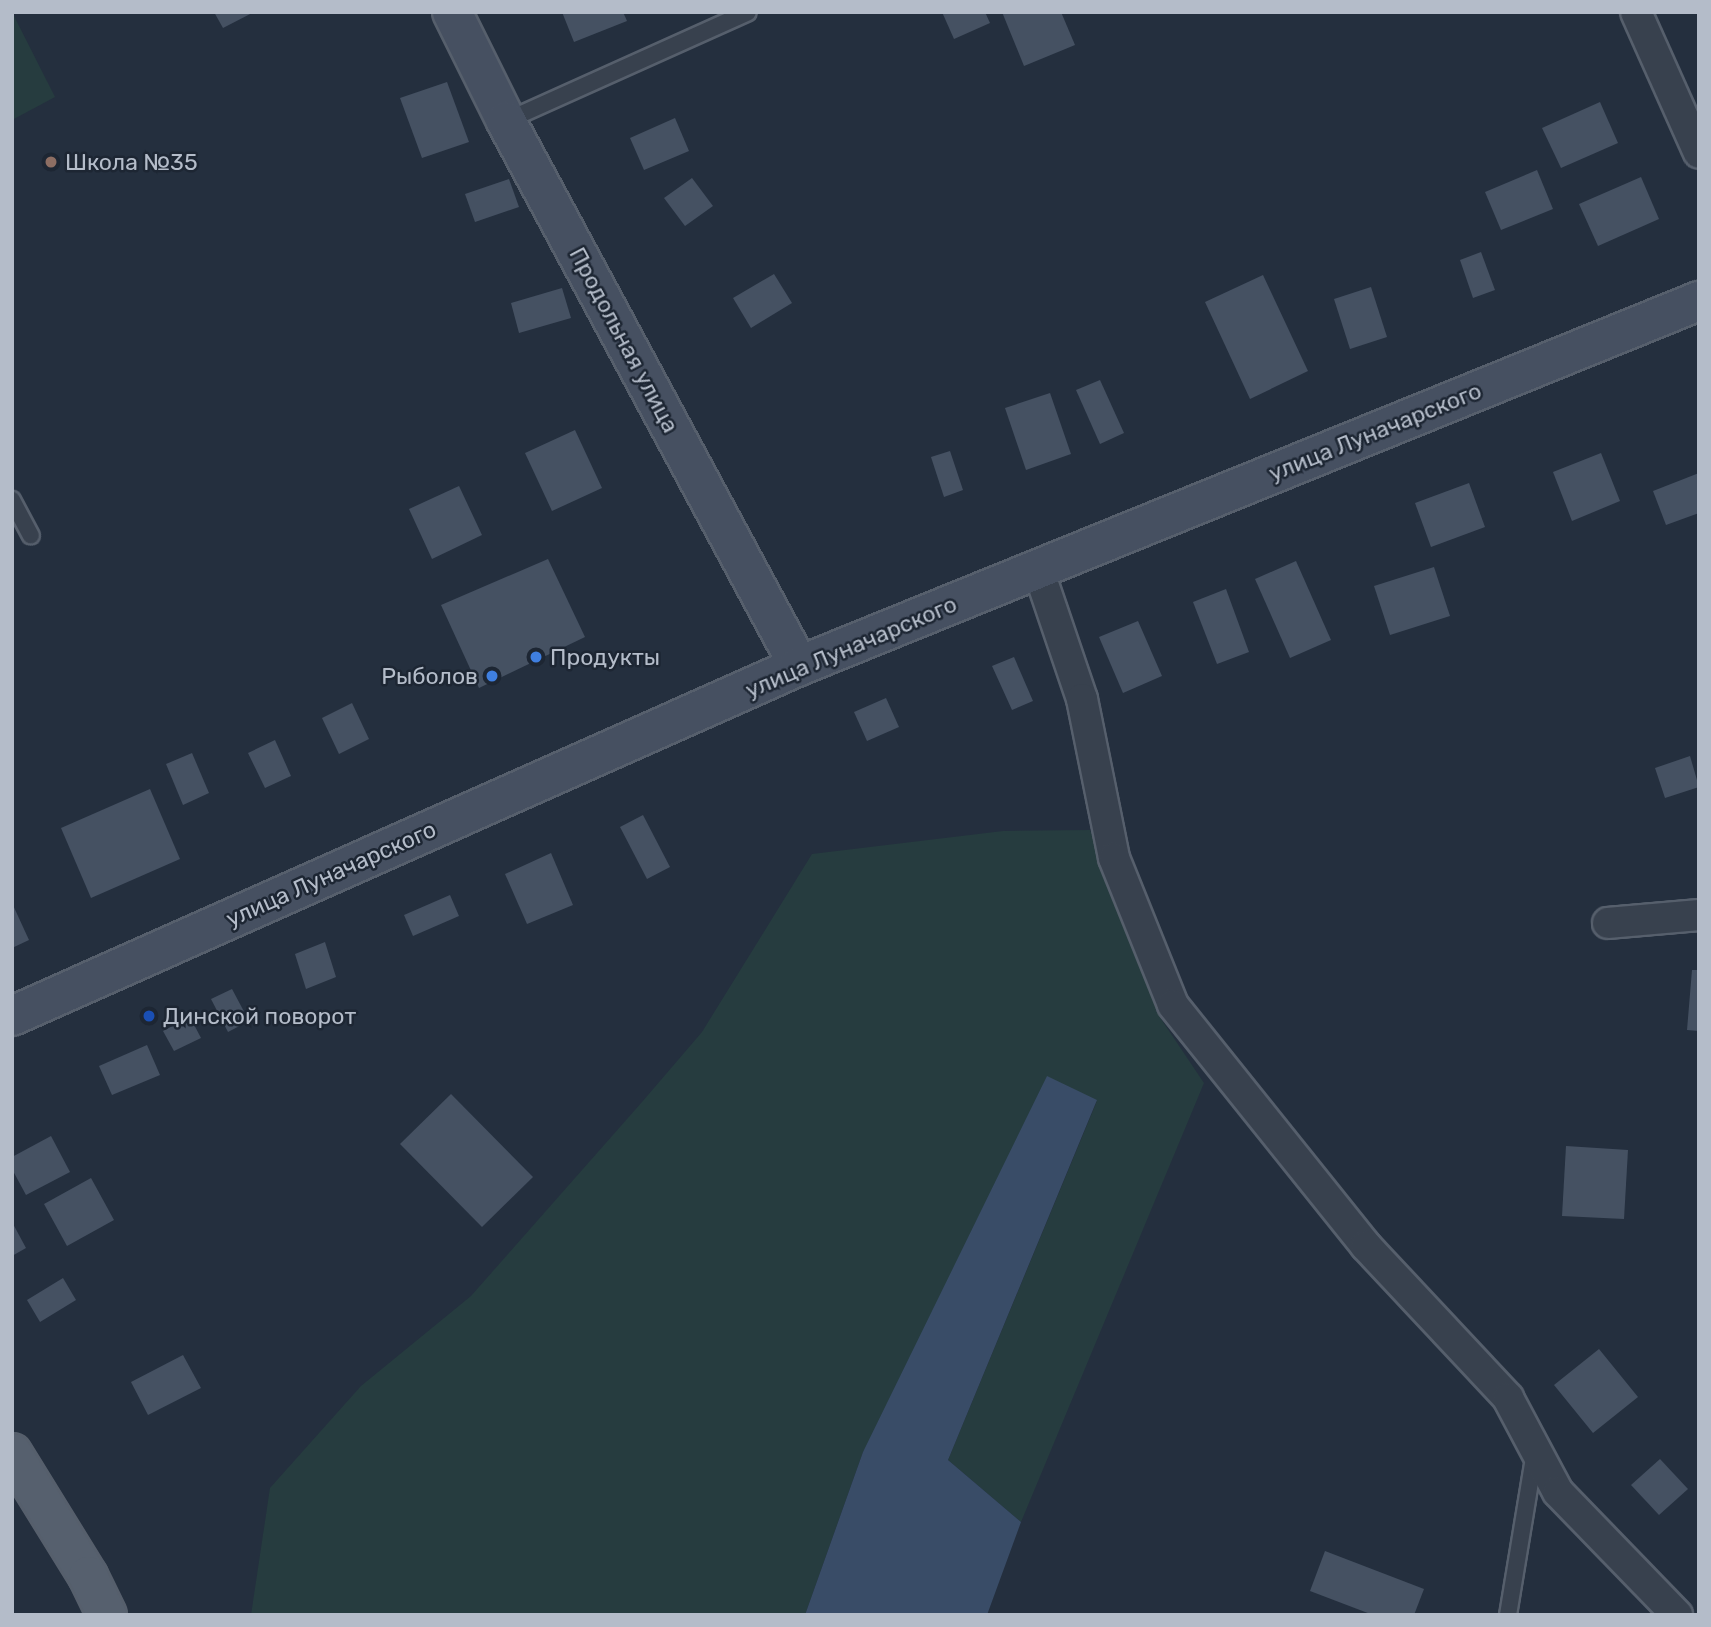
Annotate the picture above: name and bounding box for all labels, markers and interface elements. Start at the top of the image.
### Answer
place label: Школа №35 [65,148,198,176]
marker: Школа №35 [43,154,59,170]
street label: Продольная улица [563,243,685,437]
street label: улица Луначарского [1265,377,1485,487]
street label: улица Луначарского [741,590,961,704]
place label: Продукты [550,643,660,671]
marker: Продукты [528,649,544,665]
place label: Рыболов [381,662,478,690]
marker: Рыболов [484,668,500,684]
street label: улица Луначарского [222,815,440,933]
place label: Динской поворот [163,1002,356,1030]
marker: Динской поворот [141,1008,157,1024]

